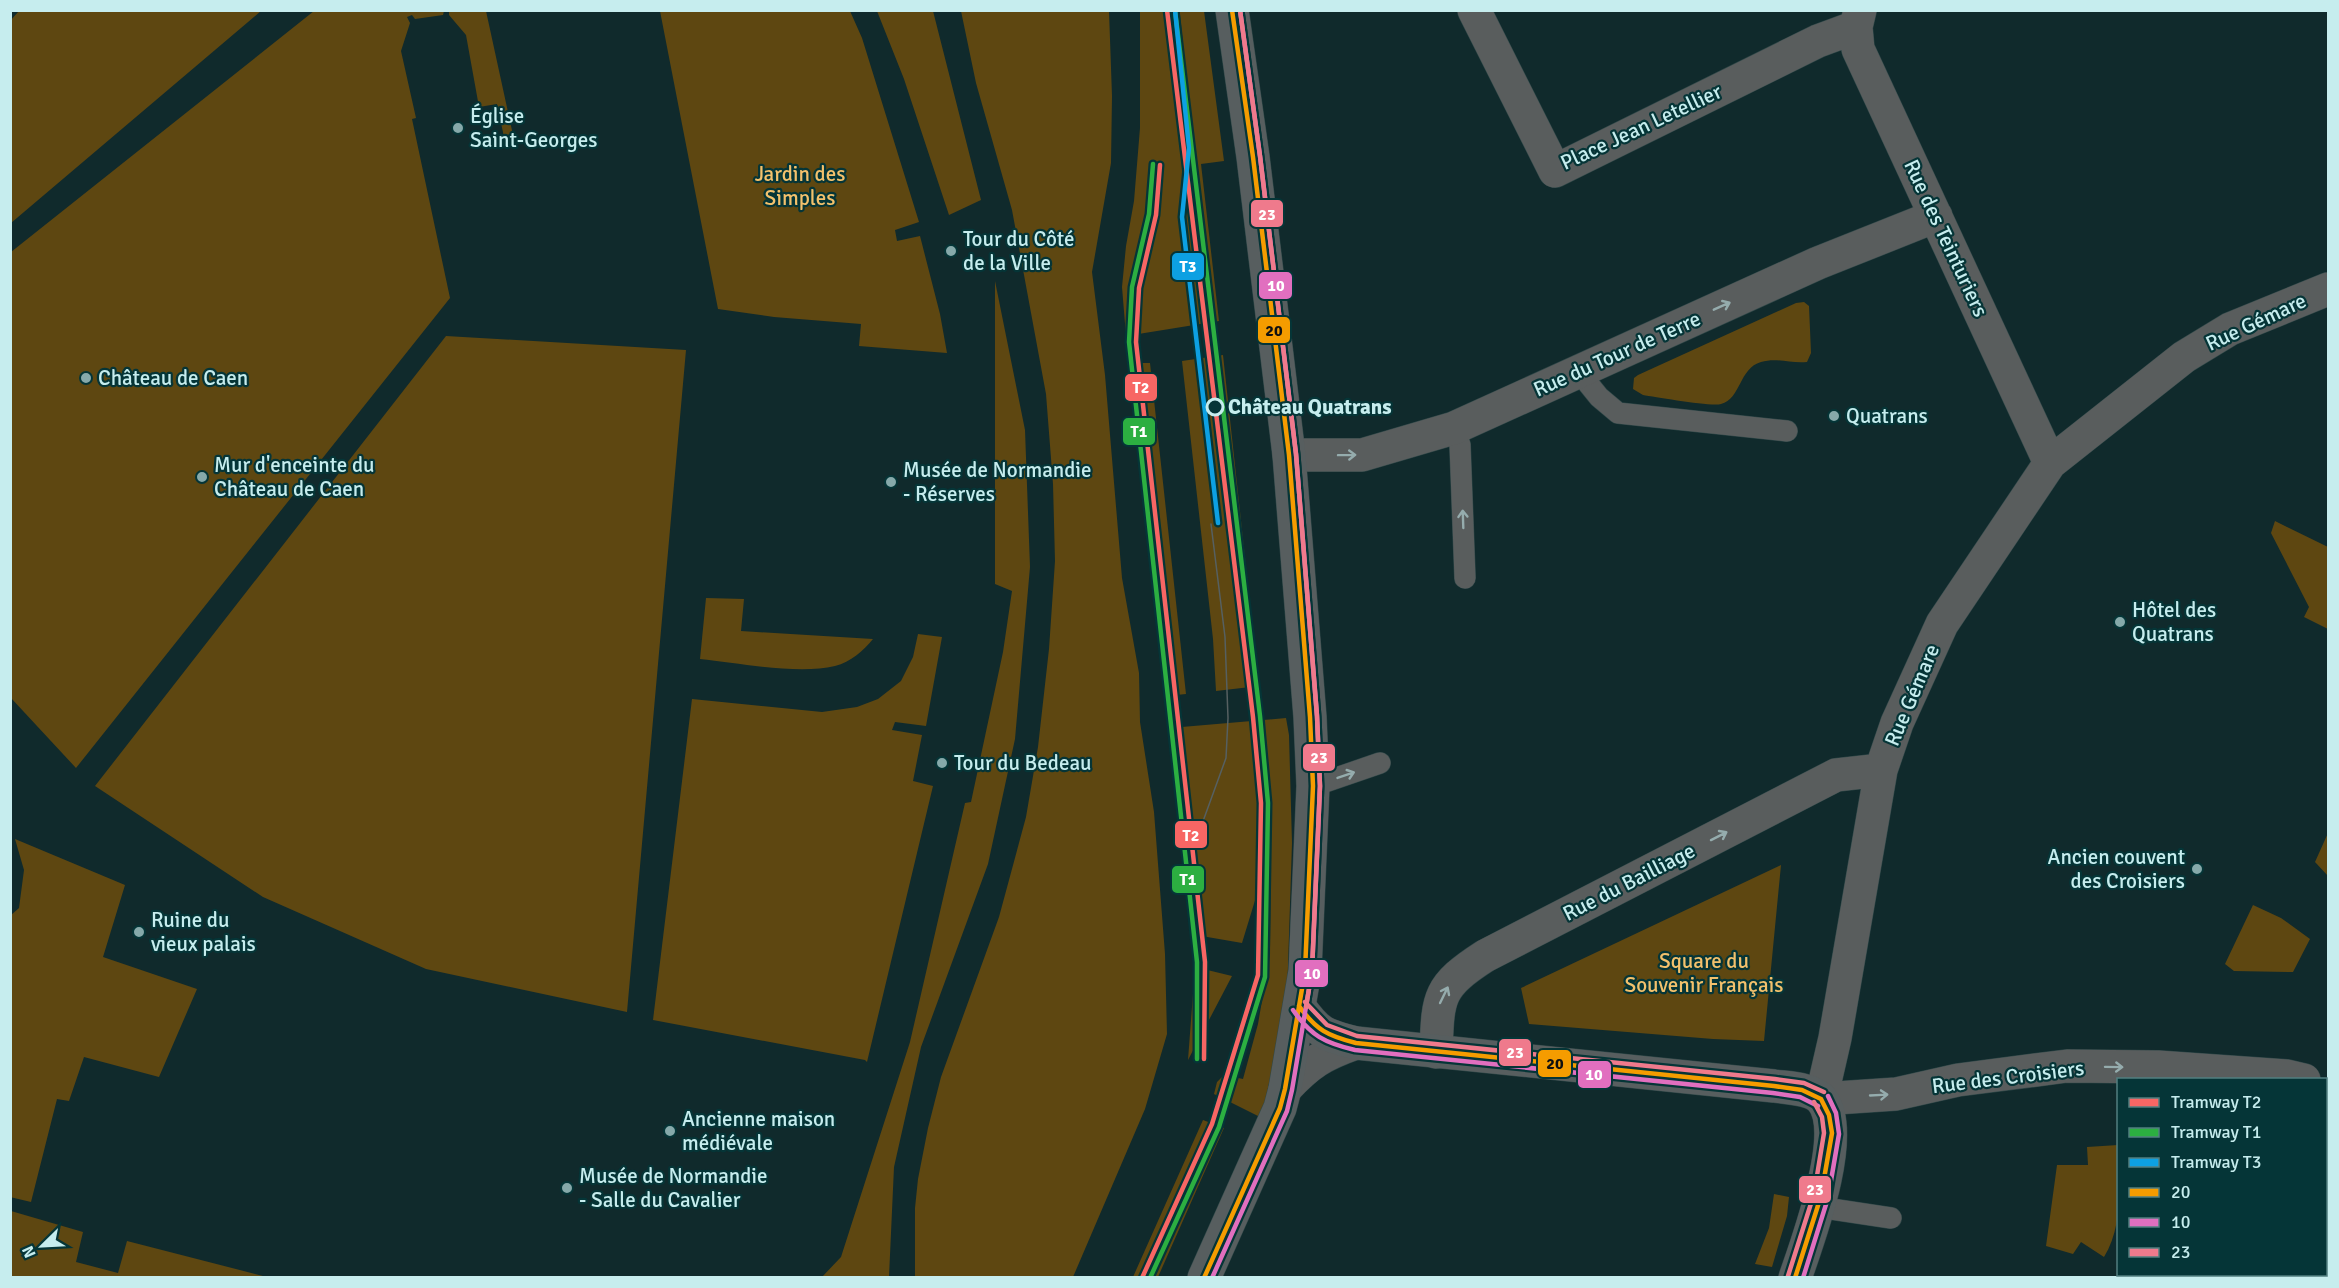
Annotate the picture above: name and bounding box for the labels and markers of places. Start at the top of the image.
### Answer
place label: Église Saint-Georges [470,103,597,153]
marker: Église Saint-Georges [451,121,465,135]
place label: Tour du Côté de la Ville [963,226,1075,276]
marker: Tour du Côté de la Ville [944,244,958,258]
place label: Château de Caen [98,365,248,391]
marker: Château de Caen [79,371,93,385]
place label: Château Quatrans [1228,394,1392,420]
marker: Château Quatrans [1206,398,1224,416]
place label: Quatrans [1846,403,1928,429]
marker: Quatrans [1827,409,1841,423]
place label: Mur d'enceinte du Château de Caen [214,452,375,502]
place label: Musée de Normandie - Réserves [903,457,1092,507]
marker: Mur d'enceinte du Château de Caen [195,470,209,484]
marker: Musée de Normandie - Réserves [884,475,898,489]
place label: Hôtel des Quatrans [2132,597,2216,647]
marker: Hôtel des Quatrans [2113,615,2127,629]
place label: Tour du Bedeau [954,750,1092,776]
marker: Tour du Bedeau [935,756,949,770]
place label: Ancien couvent des Croisiers [2048,844,2185,894]
marker: Ancien couvent des Croisiers [2190,862,2204,876]
place label: Ruine du vieux palais [151,907,256,957]
marker: Ruine du vieux palais [132,925,146,939]
place label: Ancienne maison médiévale [682,1106,835,1156]
marker: Ancienne maison médiévale [663,1124,677,1138]
place label: Musée de Normandie - Salle du Cavalier [579,1163,768,1213]
marker: Musée de Normandie - Salle du Cavalier [560,1181,574,1195]

